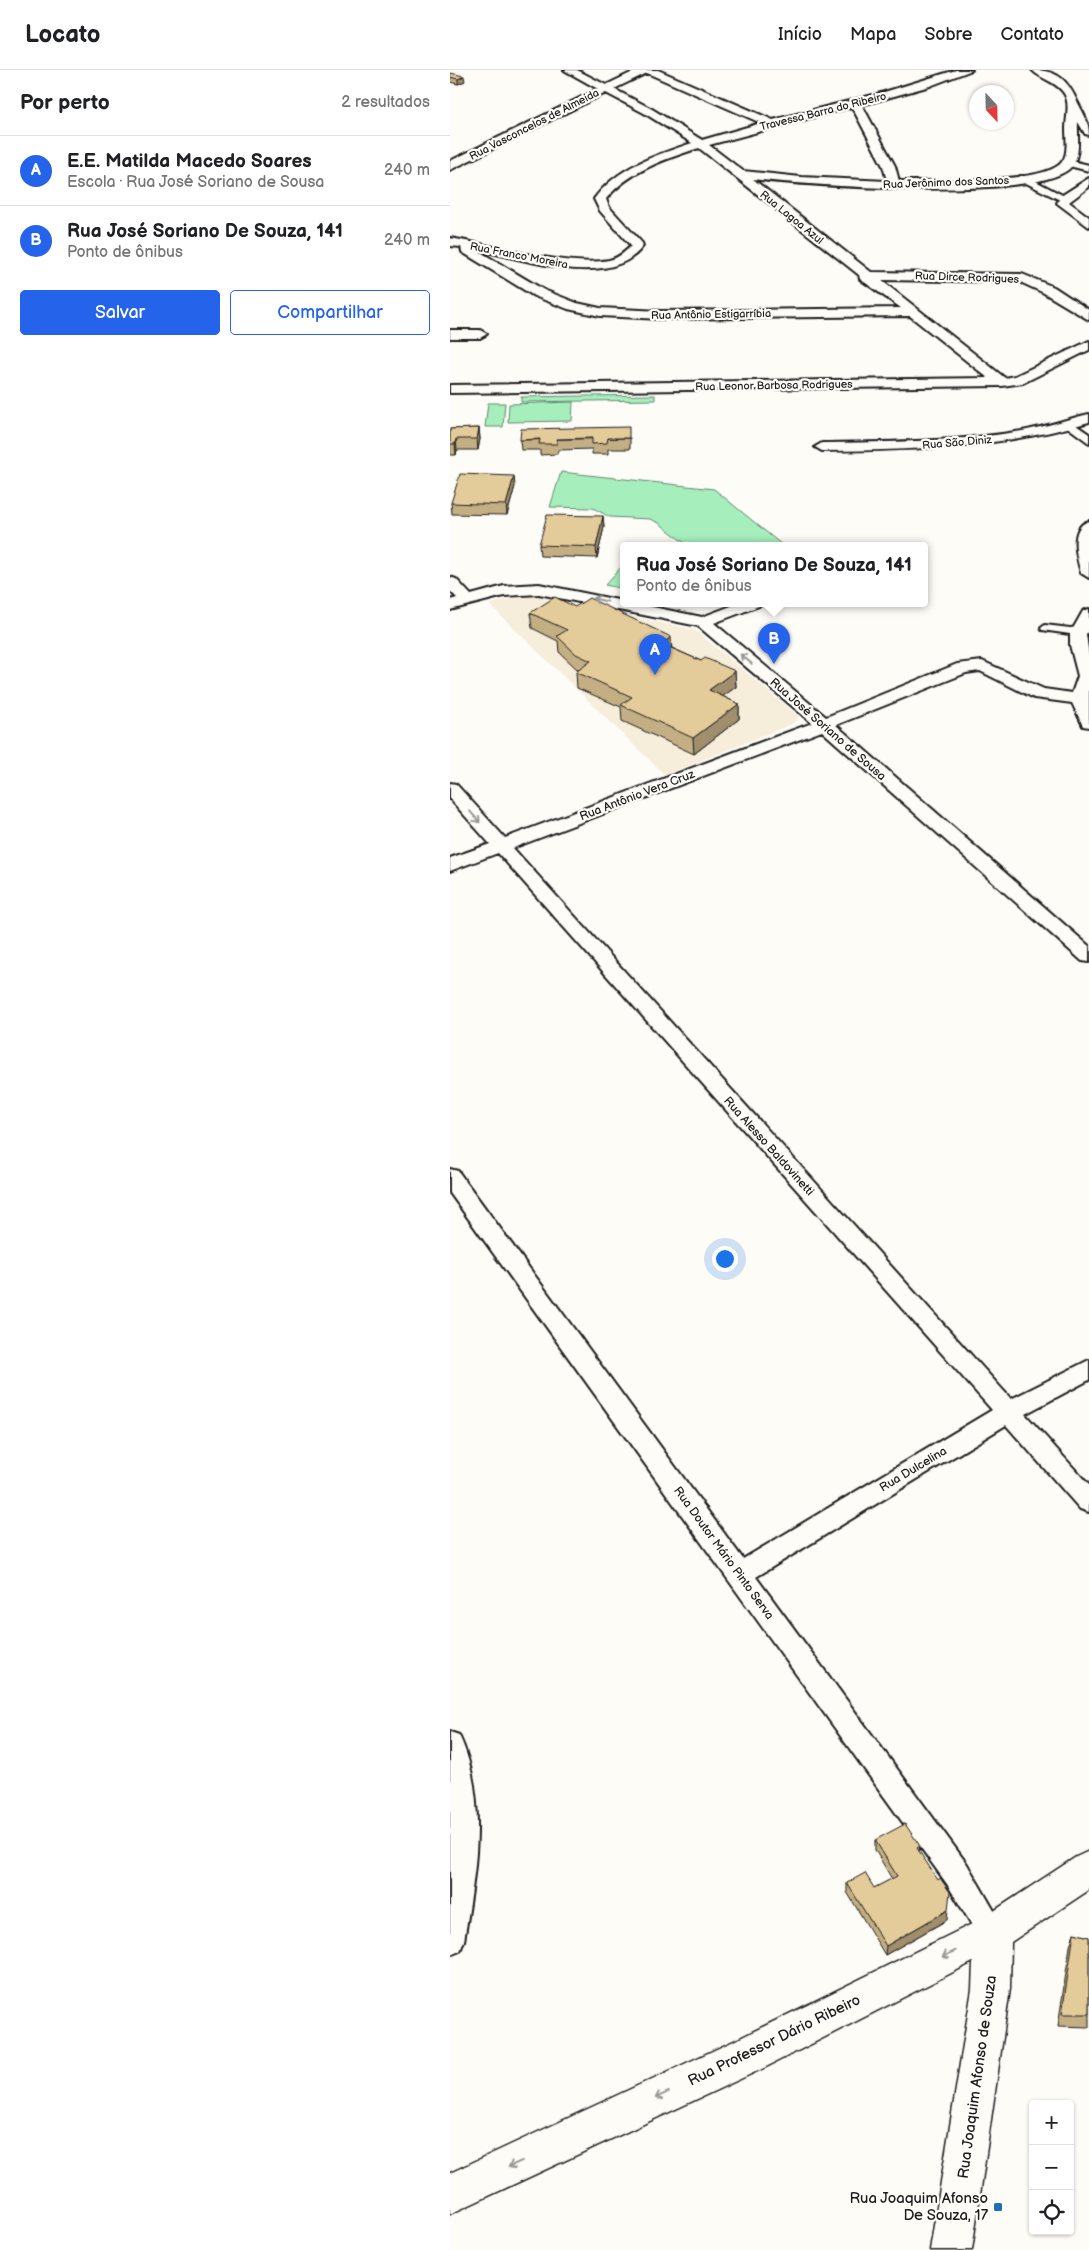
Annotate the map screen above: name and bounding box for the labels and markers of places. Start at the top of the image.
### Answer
pin: B [758,623,790,664]
pin: A [639,634,671,675]
place label: Rua Joaquim Afonso De Souza, 17 [849,2189,989,2225]
marker: Rua Joaquim Afonso De Souza, 17 [992,2201,1004,2213]

